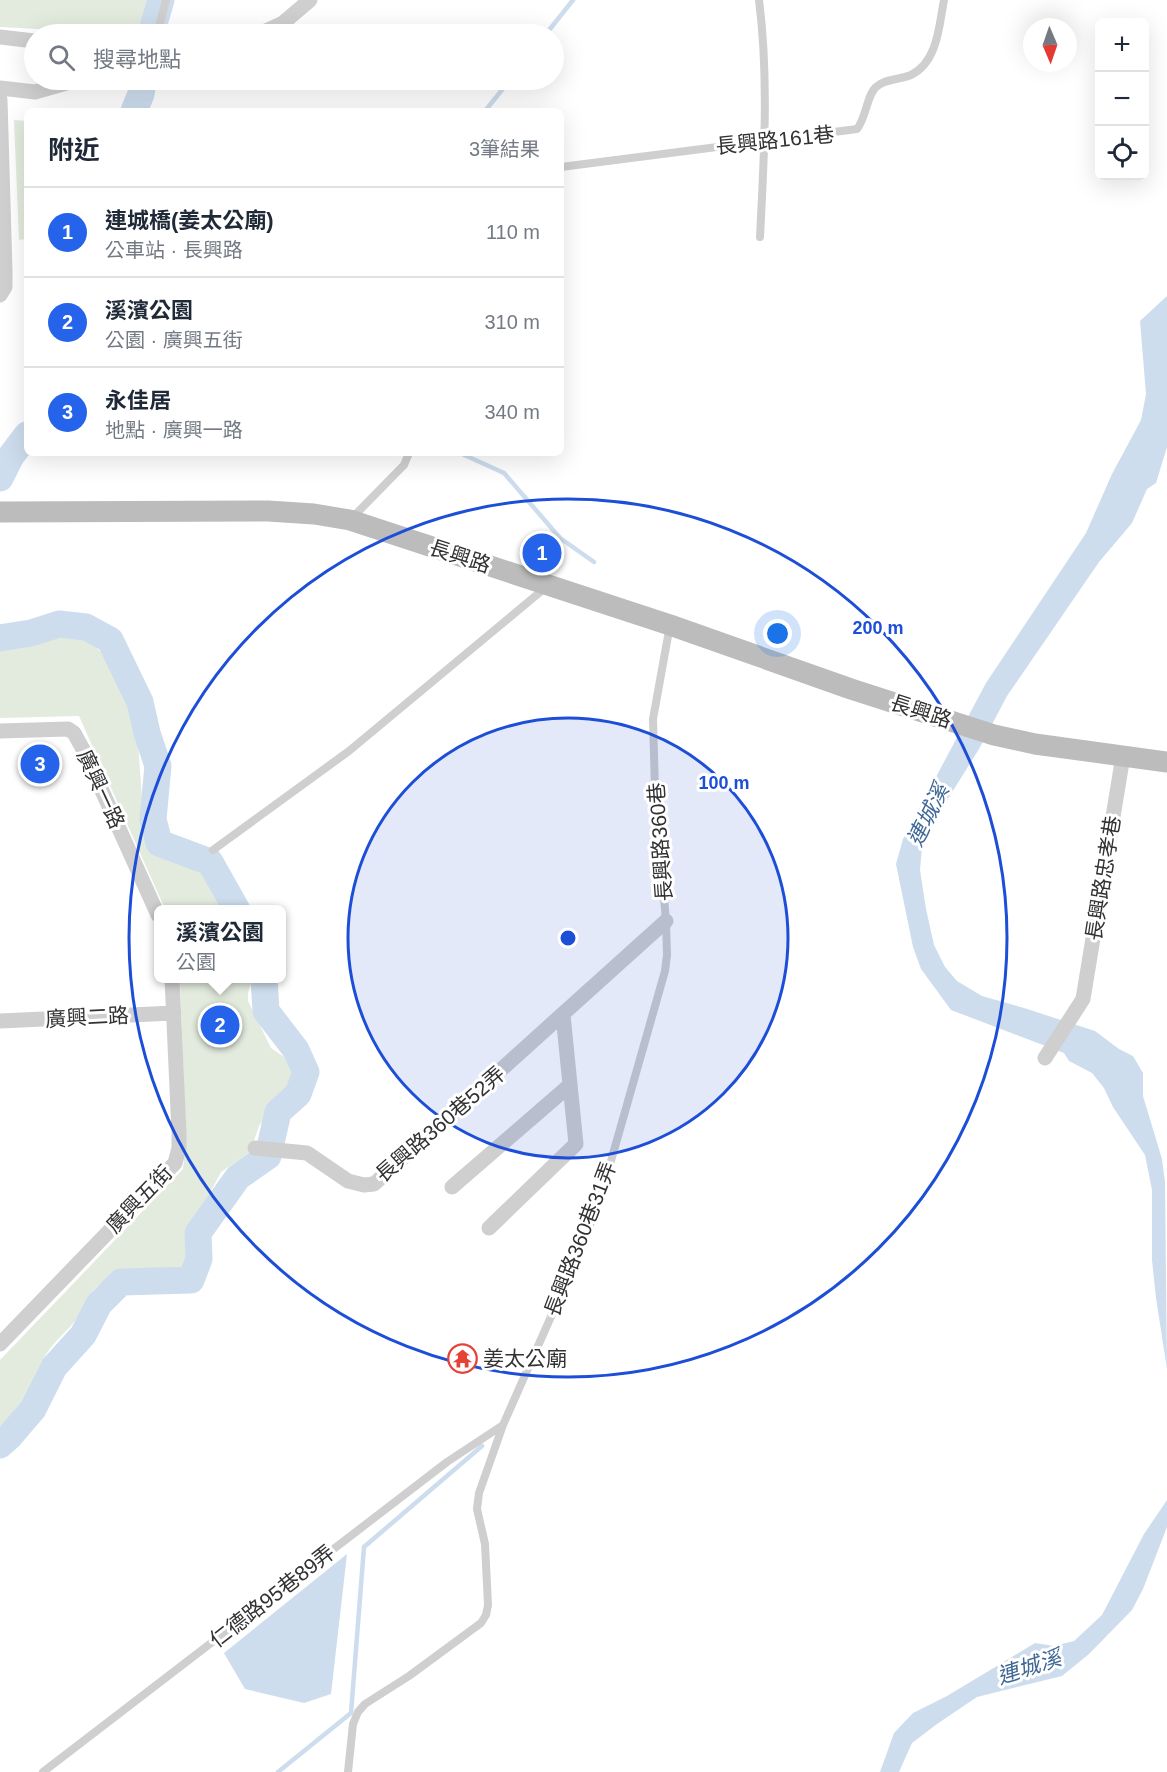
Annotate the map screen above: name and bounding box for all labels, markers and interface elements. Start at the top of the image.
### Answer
north arrow [1023,18,1077,72]
map controls [1095,18,1149,180]
button: + [1095,18,1149,72]
search box [24,24,564,90]
icon: search [45,41,78,74]
text: 搜尋地點 [93,47,181,72]
button: − [1095,72,1149,126]
street label: 長興路161巷 [715,122,835,158]
button: locate [1095,126,1149,180]
text: 附近 [48,135,100,165]
text: 3筆結果 [469,138,540,160]
text: 連城橋(姜太公廟) [105,208,274,233]
text: 1 [62,221,73,243]
text: 110 m [486,221,540,243]
text: 公車站 · 長興路 [105,239,243,261]
text: 溪濱公園 [105,298,193,323]
text: 2 [62,311,73,333]
text: 310 m [484,311,540,333]
text: 公園 · 廣興五街 [105,329,243,351]
text: 永佳居 [105,388,171,413]
text: 3 [62,401,73,423]
text: 340 m [484,401,540,423]
text: 地點 · 廣興一路 [105,419,243,441]
pin: 1 [522,530,562,576]
street label: 長興路 [426,535,494,577]
text: 200 m [852,618,904,638]
your location [763,619,792,648]
street label: 長興路 [887,690,955,732]
pin: 3 [20,742,60,786]
street label: 廣興一路 [73,746,129,832]
text: 100 m [698,773,750,793]
water label: 連城溪 [902,777,955,850]
street label: 長興路360巷 [644,782,676,902]
street label: 長興路忠孝巷 [1082,814,1124,942]
popup [154,905,286,983]
text: 溪濱公園 [176,920,264,945]
centre of rings [558,928,578,948]
text: 公園 [176,951,216,973]
pin: 2 [200,1002,240,1048]
street label: 廣興二路 [44,1003,130,1031]
street label: 長興路360巷52弄 [371,1062,509,1186]
street label: 長興路360巷31弄 [540,1159,620,1319]
street label: 廣興五街 [102,1161,176,1237]
temple icon: 姜太公廟 [446,1342,478,1374]
place label: 姜太公廟 [483,1347,567,1370]
street label: 仁德路95巷89弄 [205,1540,339,1652]
water label: 連城溪 [994,1644,1067,1689]

